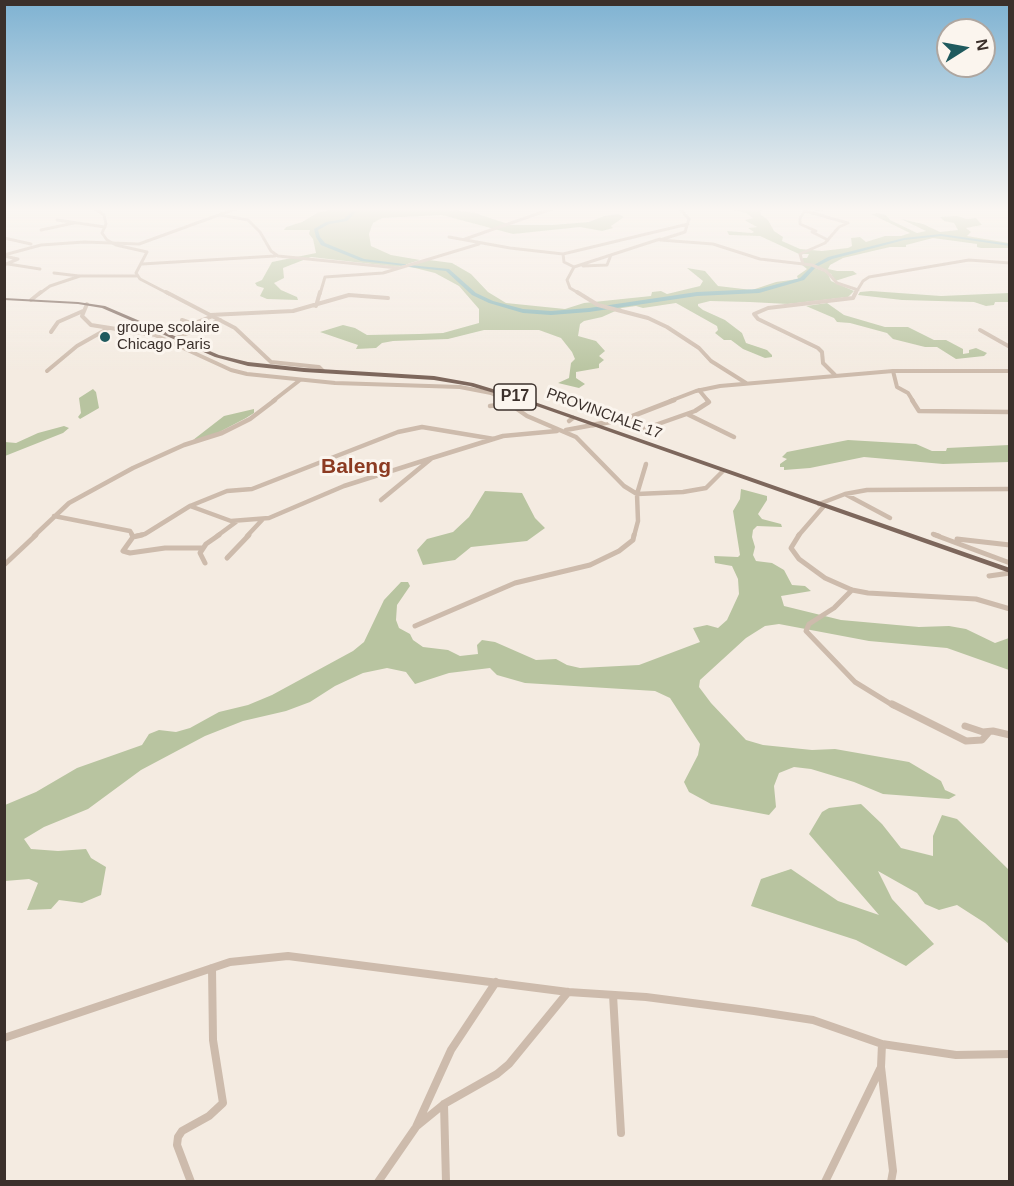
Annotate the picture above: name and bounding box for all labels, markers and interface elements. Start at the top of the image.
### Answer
north arrow [936,18,996,78]
text: N [973,38,992,52]
place label: groupe scolaire Chicago Paris [117,319,220,354]
marker: groupe scolaire Chicago Paris [98,330,112,344]
road number: P17 [494,384,536,410]
street label: PROVINCIALE 17 [544,385,664,443]
district label: Baleng [321,454,391,480]

